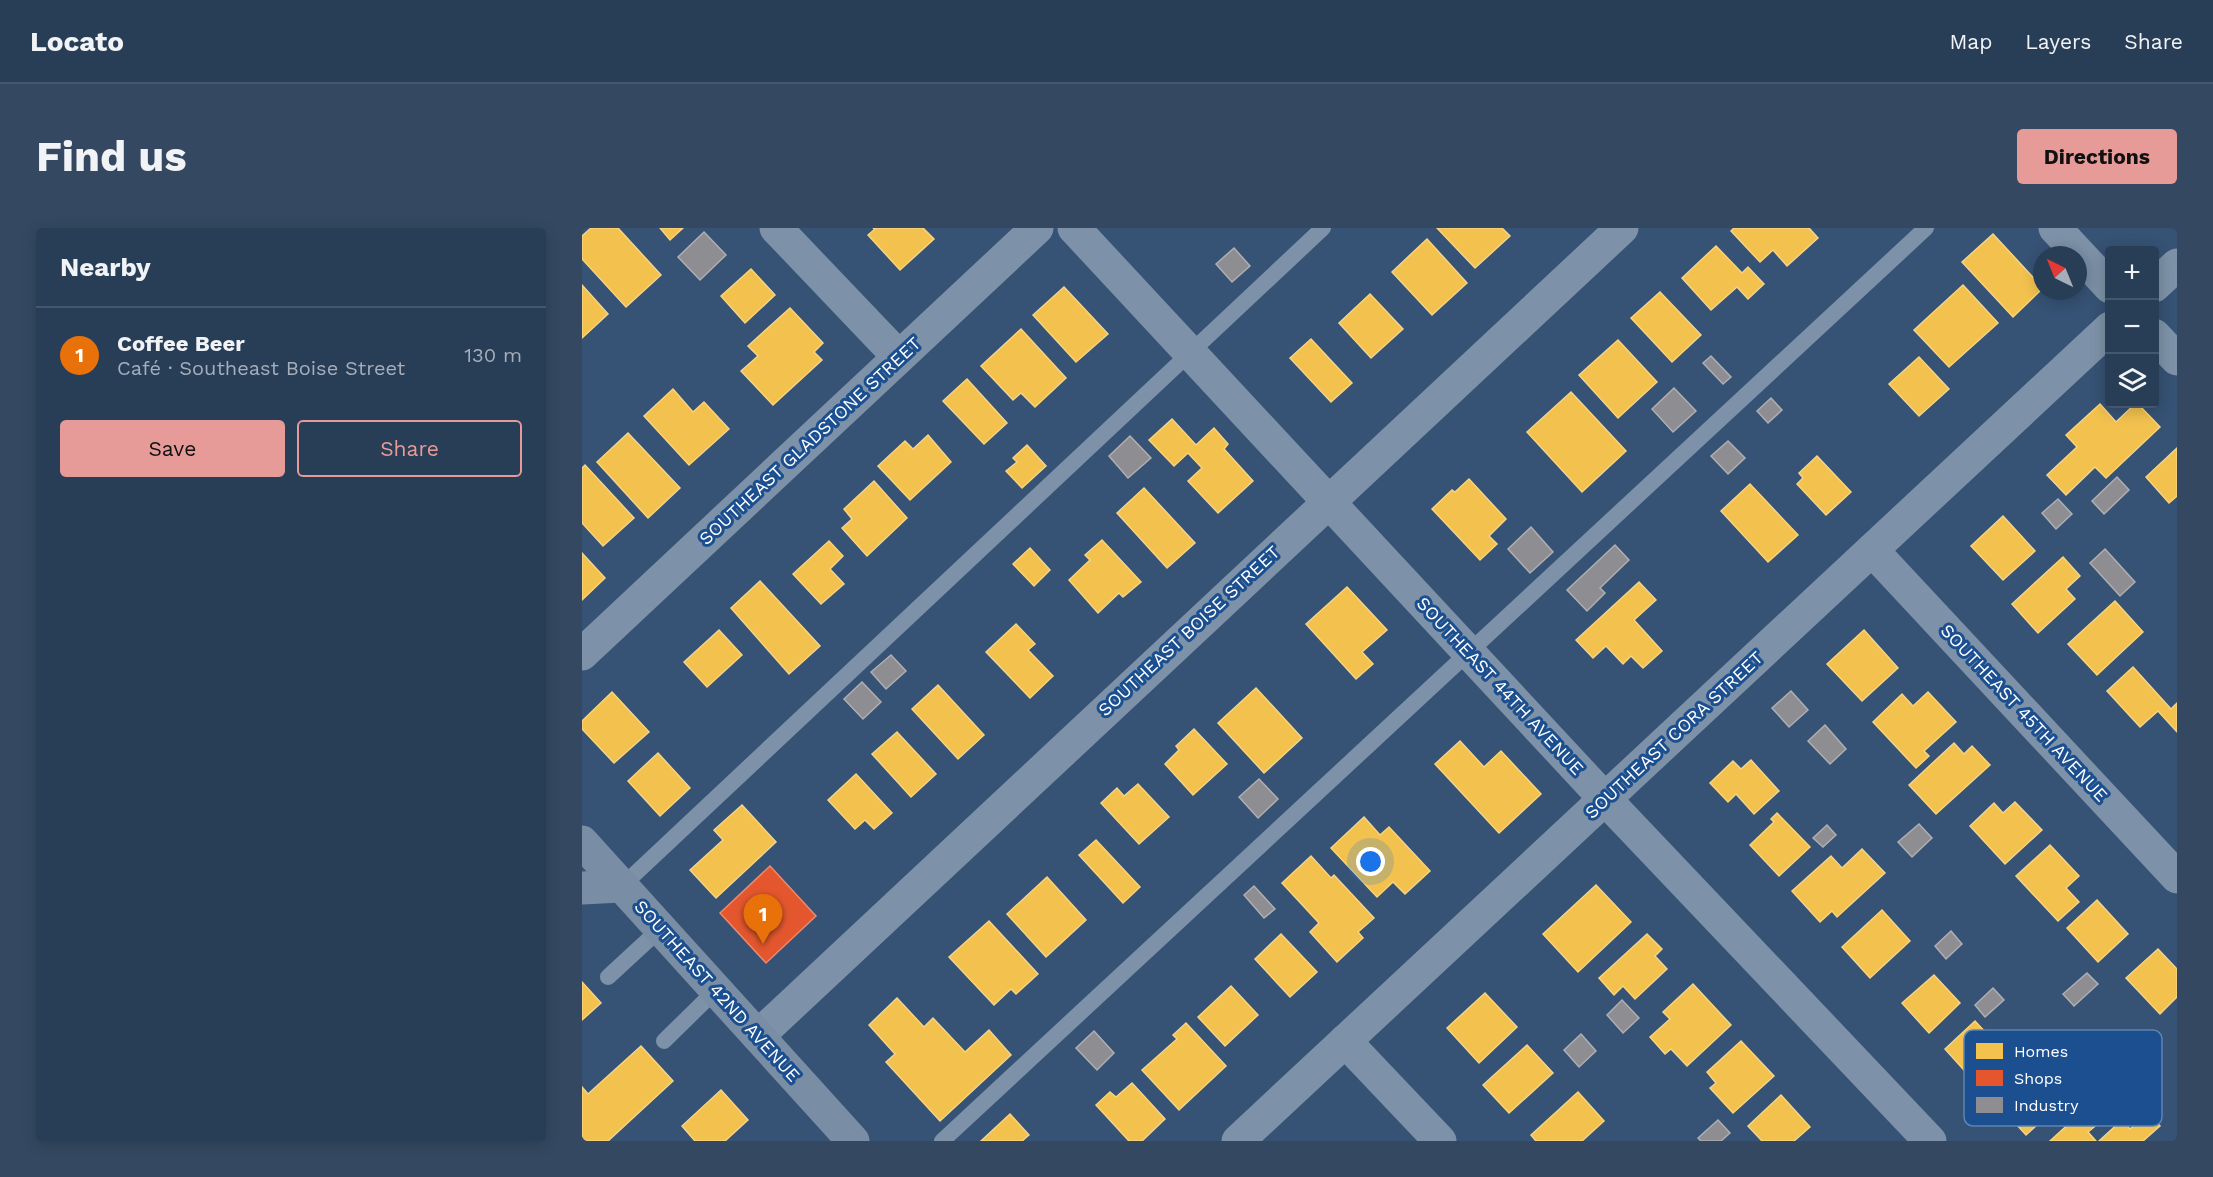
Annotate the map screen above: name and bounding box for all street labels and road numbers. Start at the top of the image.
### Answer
street label: SOUTHEAST GLADSTONE STREET [695,332,925,549]
street label: SOUTHEAST BOISE STREET [1094,541,1284,720]
street label: SOUTHEAST 44TH AVENUE [1413,593,1588,779]
street label: SOUTHEAST 45TH AVENUE [1937,620,2112,806]
street label: SOUTHEAST CORA STREET [1580,647,1767,823]
street label: SOUTHEAST 42ND AVENUE [630,896,804,1086]

